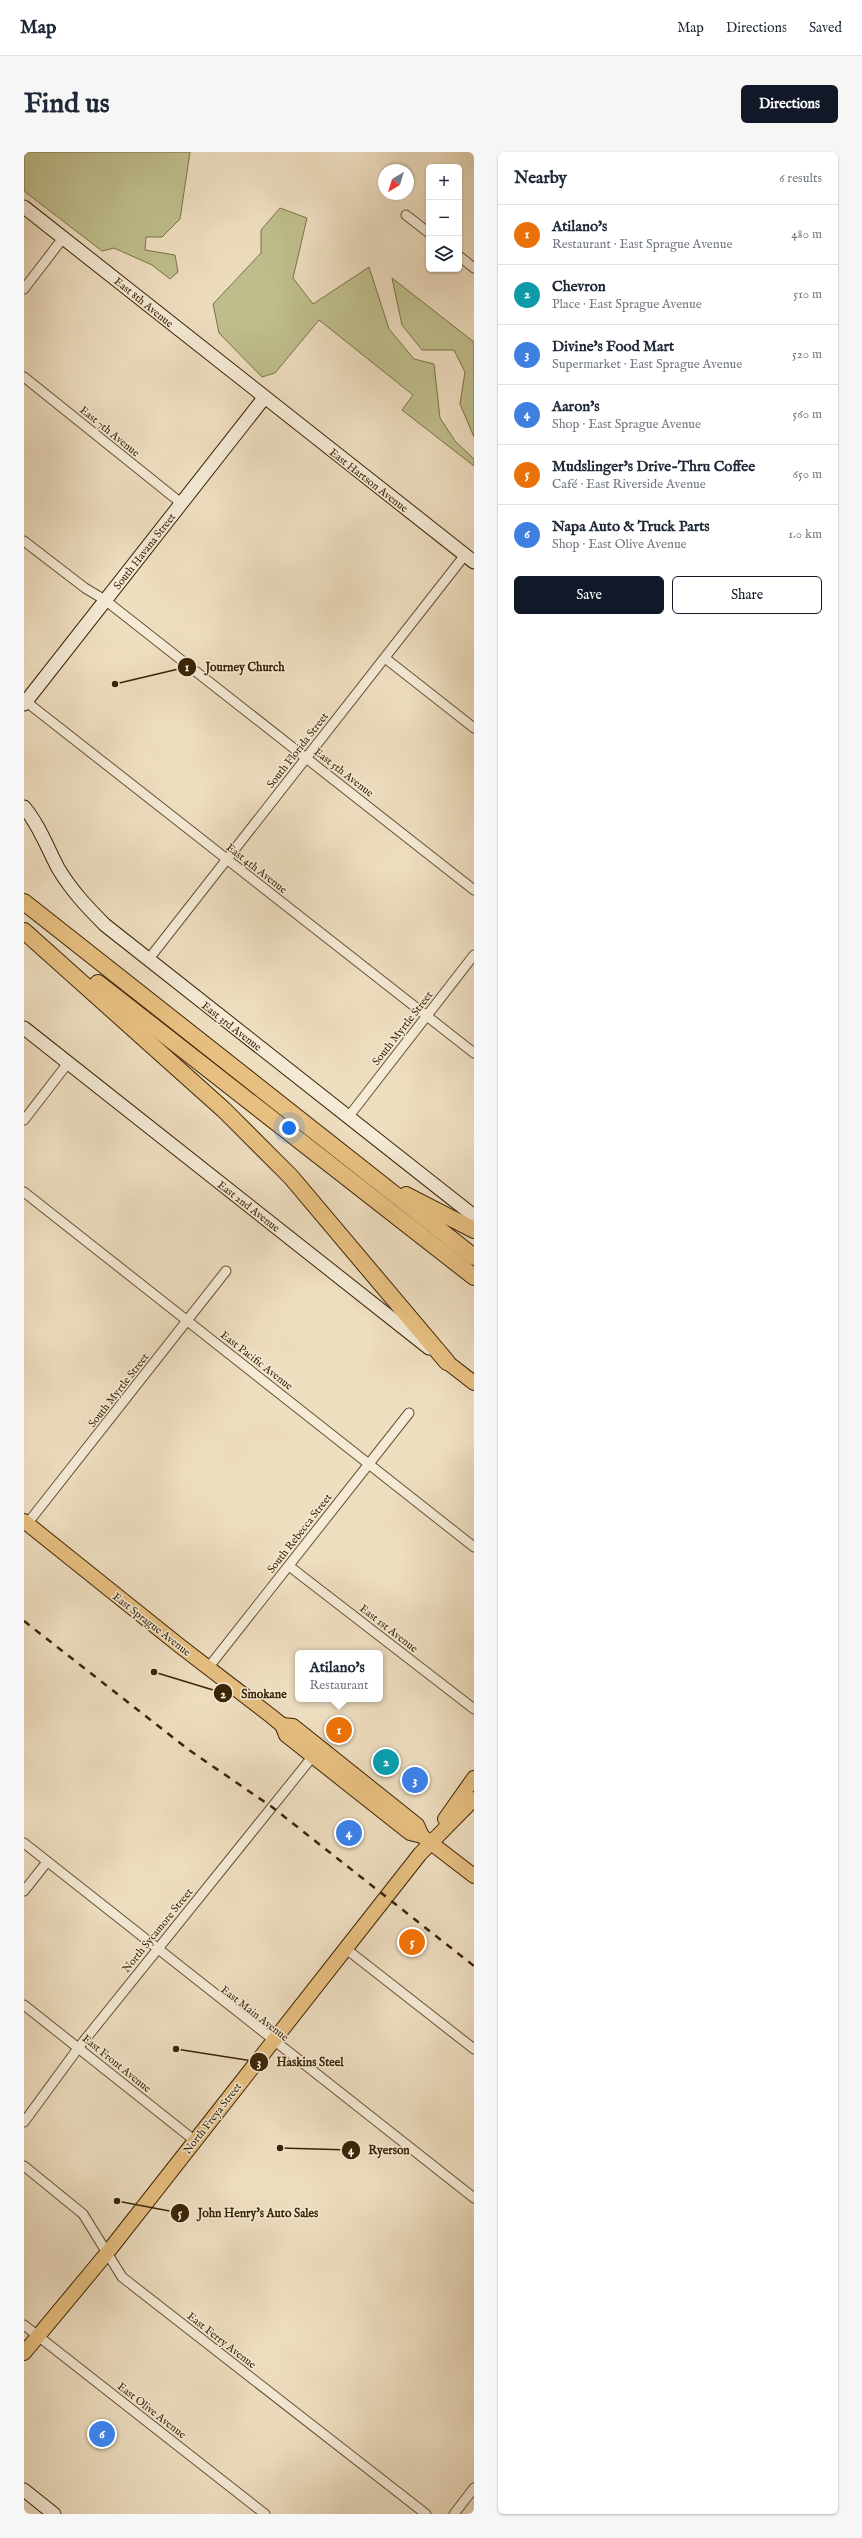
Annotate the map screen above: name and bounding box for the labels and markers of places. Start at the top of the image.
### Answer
callout: Journey Church [177,655,292,679]
callout: Smokane [213,1681,295,1705]
pin: 1 [326,1715,352,1745]
pin: 2 [373,1747,399,1777]
pin: 3 [402,1765,428,1795]
pin: 4 [336,1818,362,1848]
pin: 5 [399,1927,425,1957]
callout: Haskins Steel [249,2050,352,2074]
callout: Ryerson [341,2138,418,2162]
callout: John Henry's Auto Sales [170,2201,326,2225]
pin: 6 [89,2419,115,2449]

